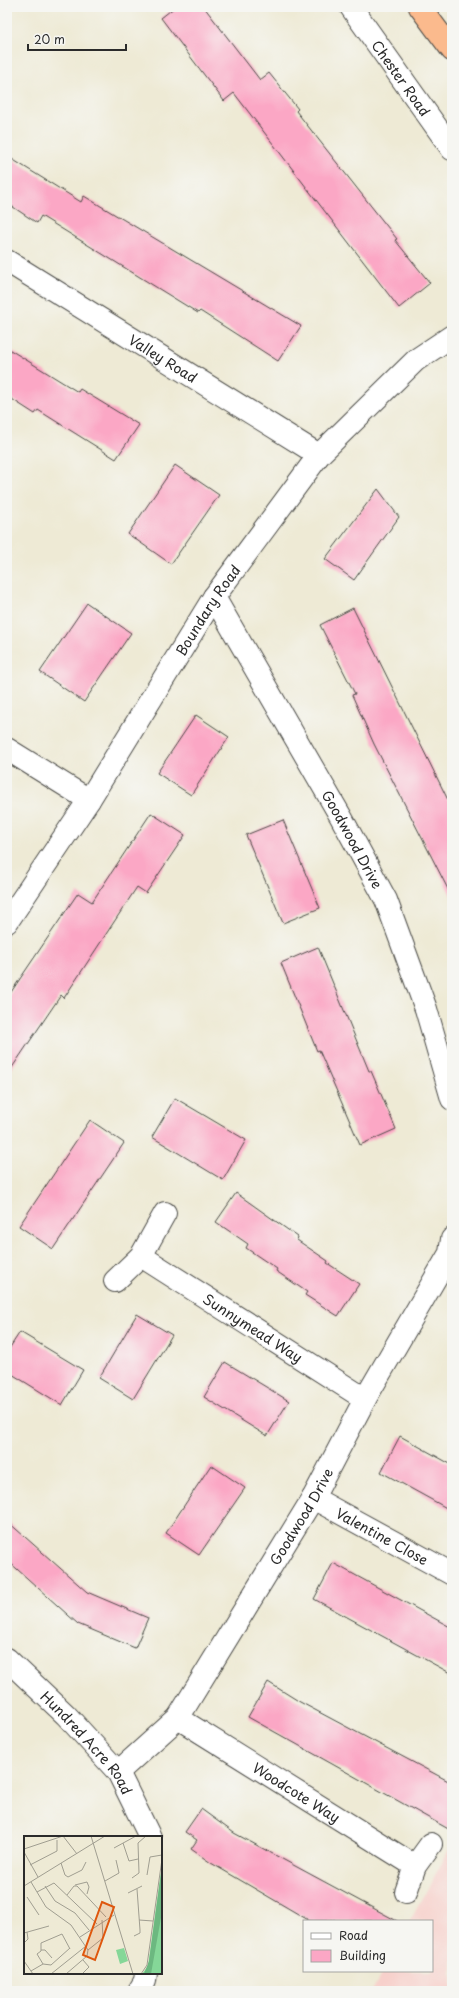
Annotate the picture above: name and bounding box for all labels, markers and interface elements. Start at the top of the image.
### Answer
scale bar [28,26,126,52]
text: 20 m [34,30,65,48]
street label: Chester Road [367,35,436,120]
street label: Valley Road [125,329,202,387]
street label: Boundary Road [170,560,245,659]
street label: Goodwood Drive [317,786,388,892]
street label: Sunnymead Way [199,1288,307,1367]
street label: Goodwood Drive [264,1464,338,1569]
street label: Valentine Close [332,1502,432,1570]
street label: Hundred Acre Road [36,1686,138,1798]
street label: Woodcote Way [249,1757,345,1827]
inset map [24,1836,162,1974]
legend [303,1920,433,1972]
text: Road [339,1926,368,1944]
text: Building [339,1946,386,1964]

